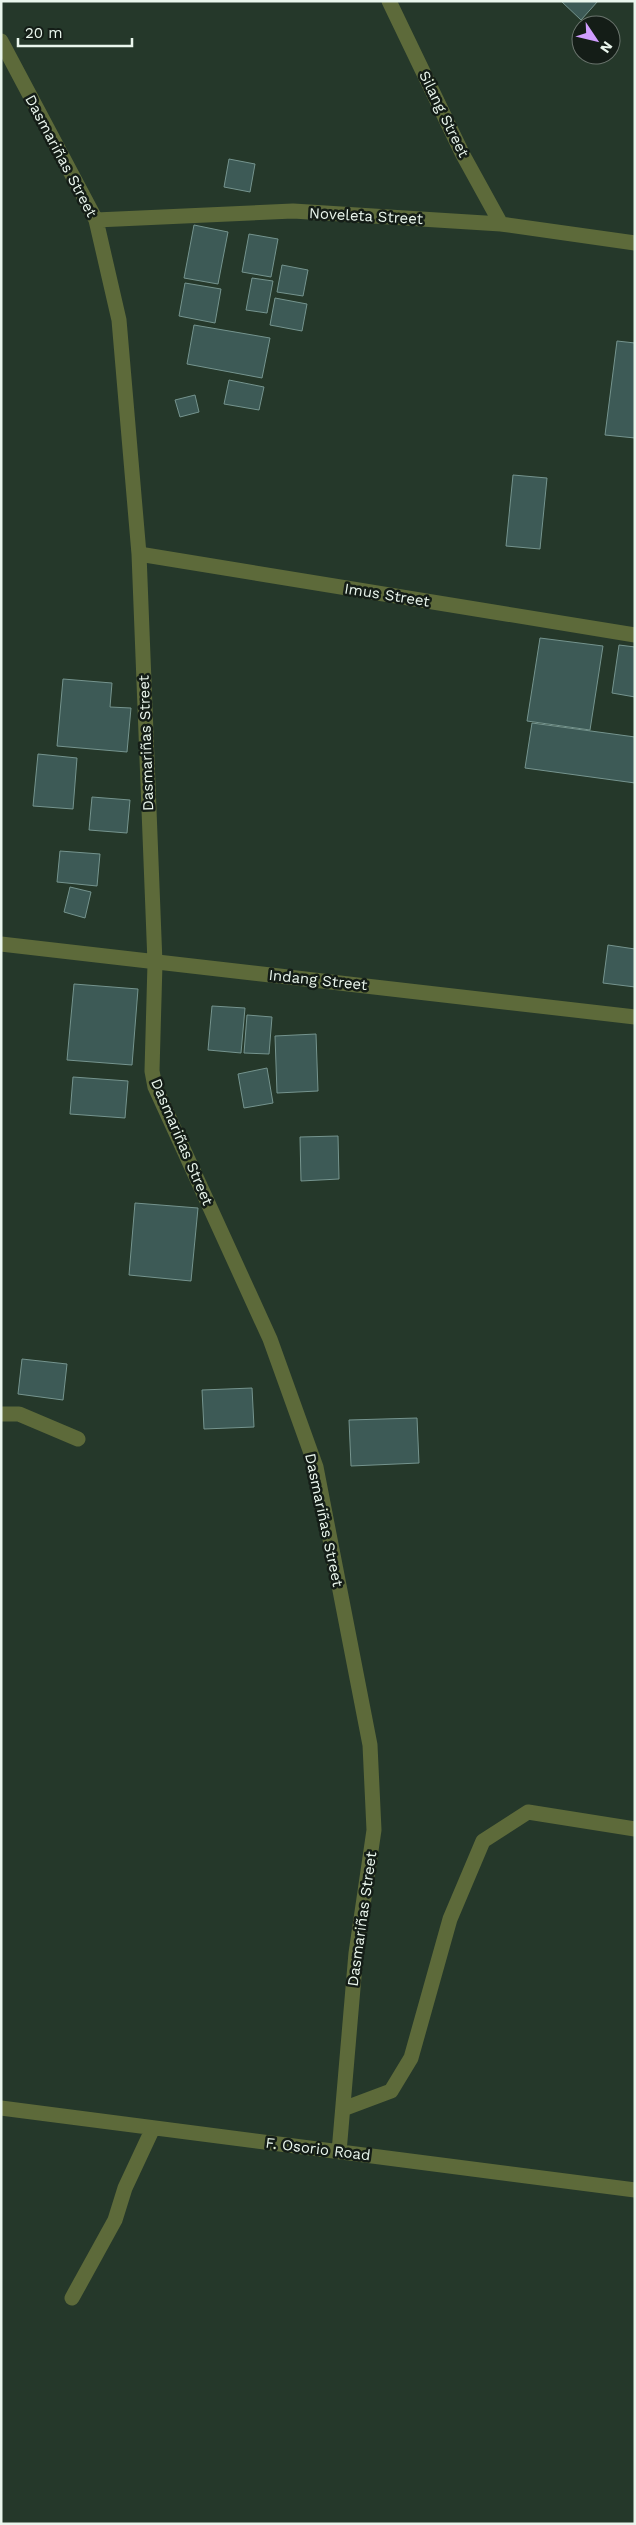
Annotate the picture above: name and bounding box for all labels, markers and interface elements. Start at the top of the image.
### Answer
scale bar [18,15,131,47]
north arrow [571,15,621,65]
text: 20 m [25,24,63,42]
text: N [597,39,616,56]
street label: Silang Street [415,68,473,161]
street label: Dasmariñas Street [21,92,101,221]
street label: Noveleta Street [309,204,424,228]
street label: Imus Street [343,579,432,611]
street label: Dasmariñas Street [135,674,157,811]
street label: Indang Street [268,966,369,994]
street label: Dasmariñas Street [147,1076,217,1209]
street label: Dasmariñas Street [301,1452,347,1589]
street label: Dasmariñas Street [344,1850,380,1988]
street label: F. Osorio Road [265,2134,371,2164]

